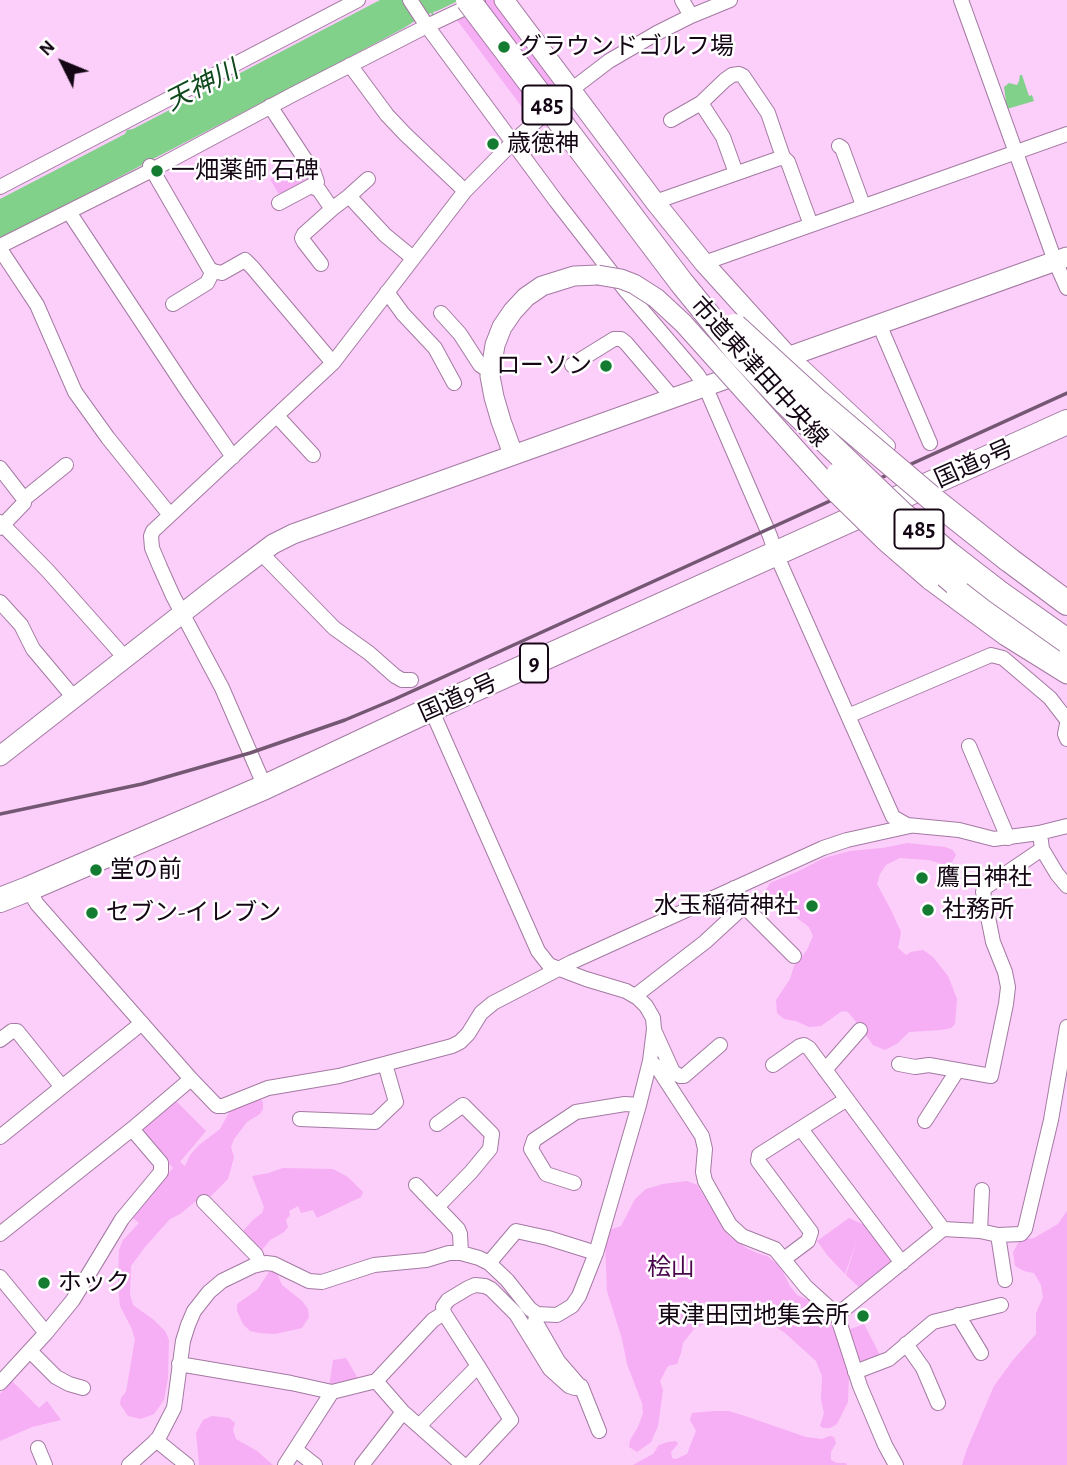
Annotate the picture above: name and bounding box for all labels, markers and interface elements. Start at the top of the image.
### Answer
north arrow [28,28,98,98]
place label: グラウンドゴルフ場 [518,33,734,61]
text: N [36,37,59,60]
marker: グラウンドゴルフ場 [496,39,512,55]
water label: 天神川 [160,54,244,118]
road number: 485 [522,86,572,124]
place label: 歳徳神 [507,130,579,158]
marker: 歳徳神 [485,136,501,152]
place label: 一畑薬師 石碑 [171,157,319,185]
marker: 一畑薬師 石碑 [149,163,165,179]
street label: 市道東津田中央線 [684,291,834,453]
place label: ローソン [496,352,592,380]
marker: ローソン [598,358,614,374]
street label: 国道9号 [930,434,1018,494]
road number: 485 [894,509,944,548]
road number: 9 [520,643,548,682]
street label: 国道9号 [414,668,502,728]
place label: 堂の前 [110,856,182,884]
marker: 堂の前 [88,862,104,878]
place label: 鷹日神社 [936,864,1032,892]
marker: 鷹日神社 [914,870,930,886]
place label: 水玉稲荷神社 [654,892,798,920]
place label: 社務所 [942,896,1014,924]
marker: 水玉稲荷神社 [804,898,820,914]
place label: セブン-イレブン [106,899,281,927]
marker: 社務所 [920,902,936,918]
marker: セブン-イレブン [84,905,100,921]
park label: 桧山 [647,1254,695,1282]
place label: ホック [58,1269,130,1297]
marker: ホック [36,1275,52,1291]
place label: 東津田団地集会所 [657,1302,849,1330]
marker: 東津田団地集会所 [855,1308,871,1324]

